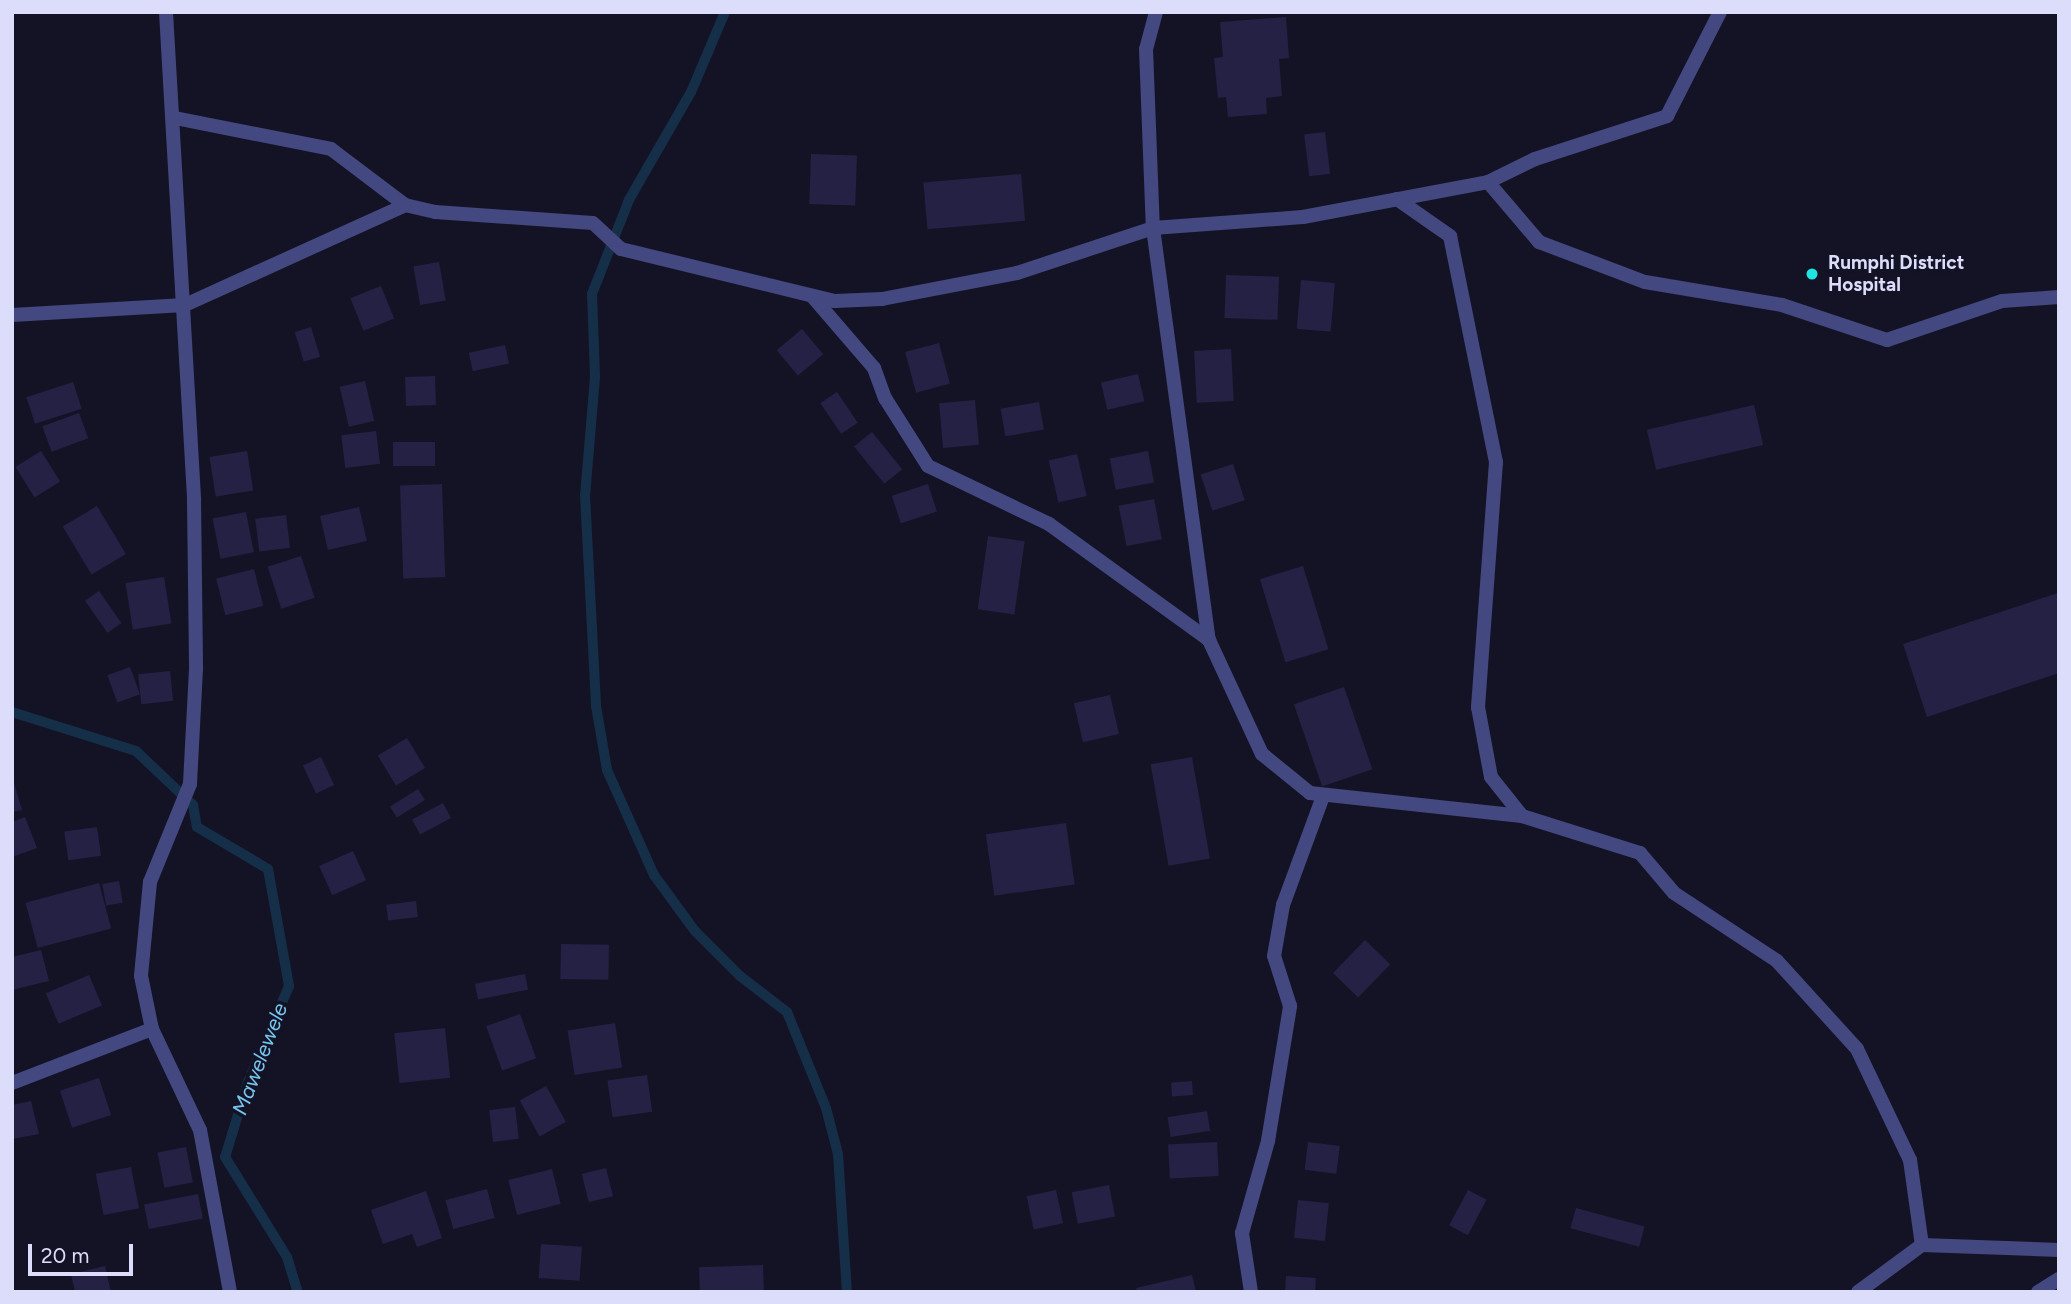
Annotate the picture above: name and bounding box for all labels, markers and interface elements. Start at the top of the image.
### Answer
place label: Rumphi District Hospital [1828,252,1964,296]
marker: Rumphi District Hospital [1802,264,1822,284]
water label: Mawelewele [227,999,293,1119]
scale bar [32,1230,136,1274]
text: 20 m [41,1243,89,1268]

